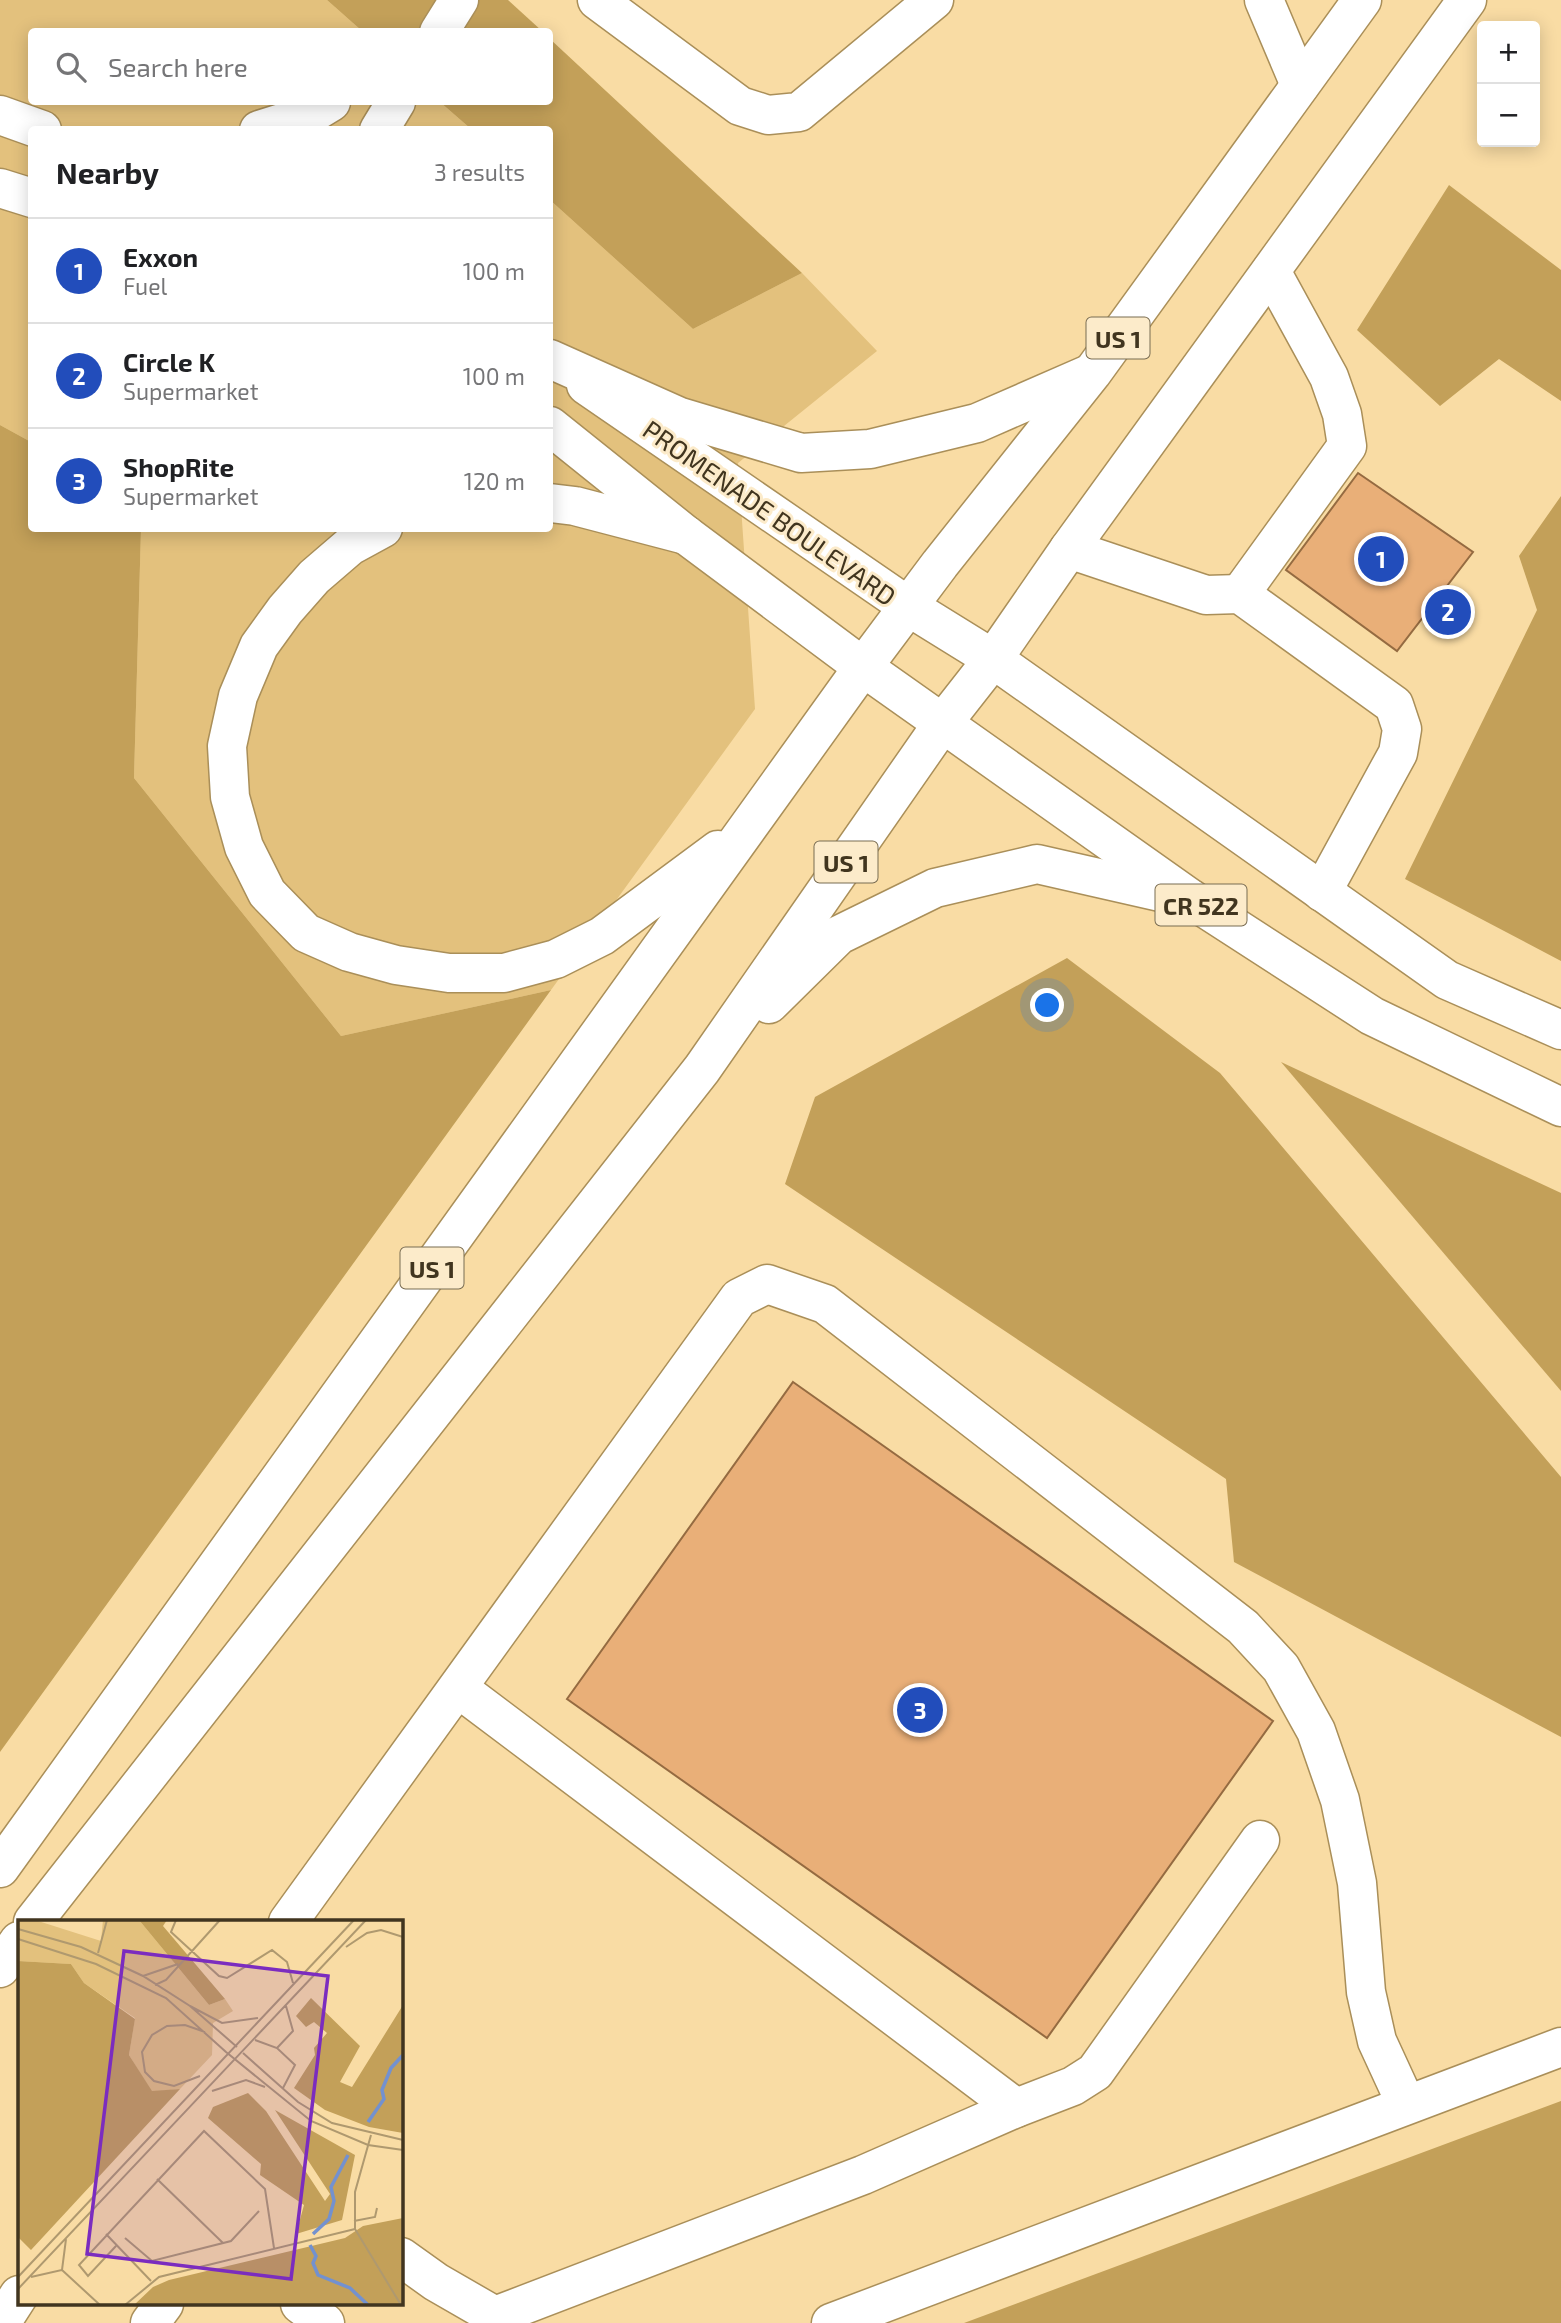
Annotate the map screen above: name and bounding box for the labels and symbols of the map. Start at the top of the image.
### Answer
road number: US 1 [1086,318,1150,358]
street label: PROMENADE BOULEVARD [638,413,902,611]
pin: 1 [1358,533,1404,585]
pin: 2 [1425,586,1471,638]
road number: US 1 [814,842,878,882]
road number: CR 522 [1156,884,1246,925]
your location [1030,988,1064,1022]
road number: US 1 [400,1248,464,1288]
pin: 3 [897,1684,943,1736]
inset map [18,1920,402,2306]

